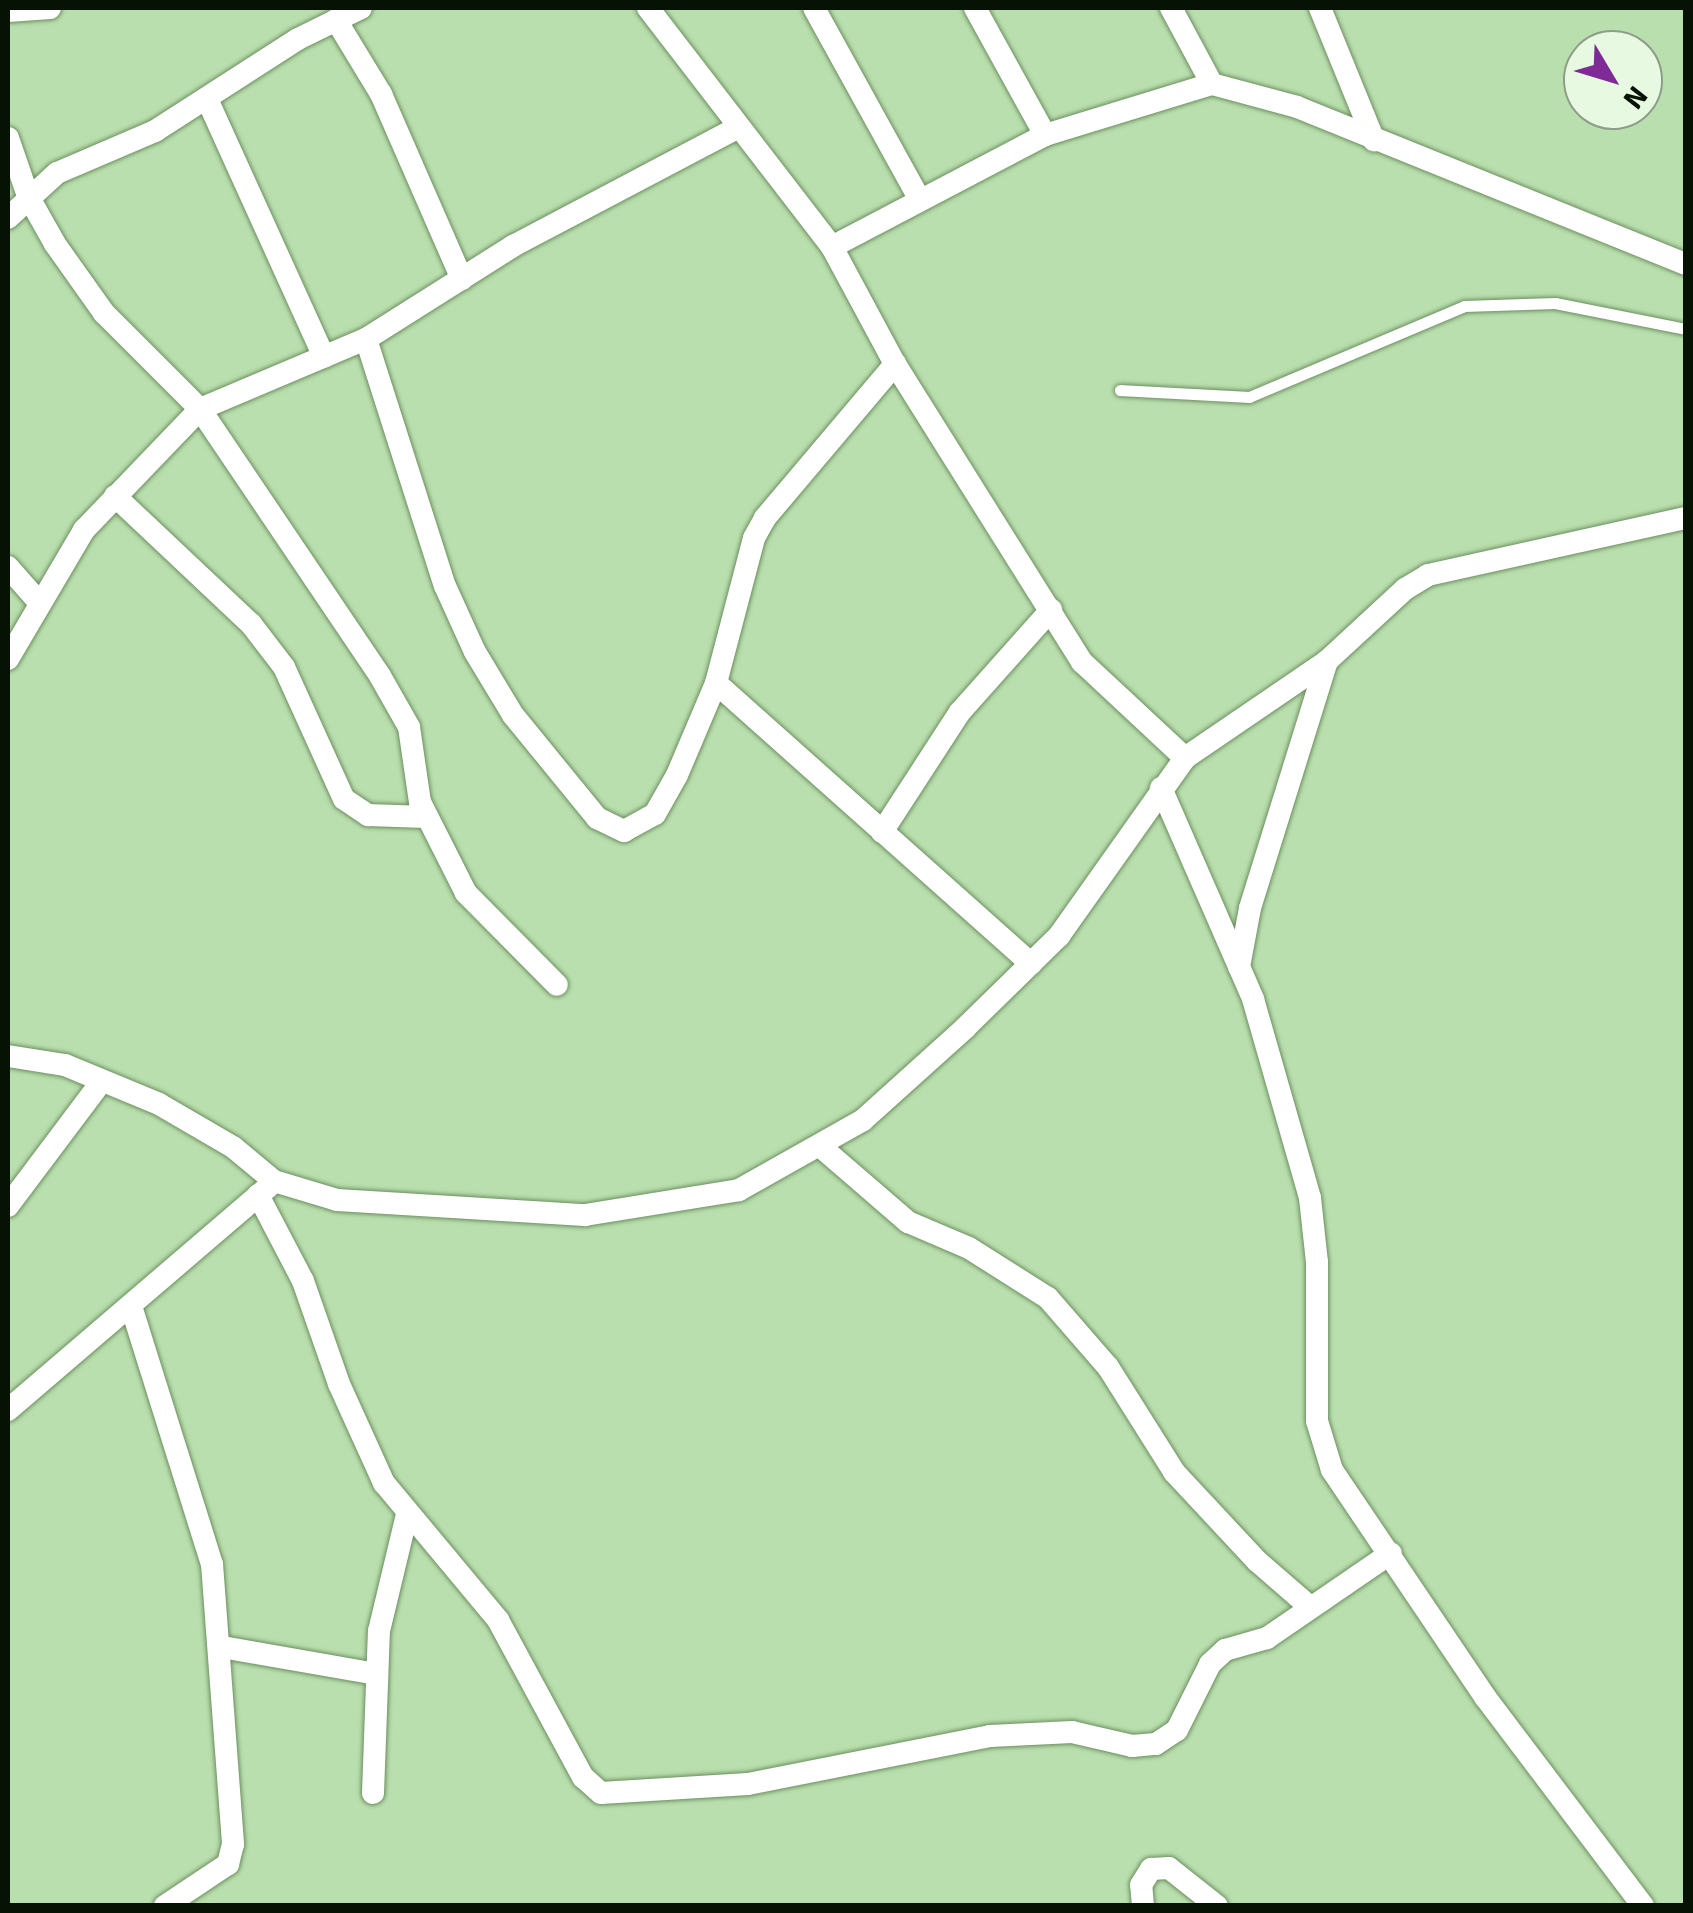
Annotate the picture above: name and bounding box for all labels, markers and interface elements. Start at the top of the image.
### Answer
north arrow [1563,30,1663,130]
text: N [1616,79,1654,115]

